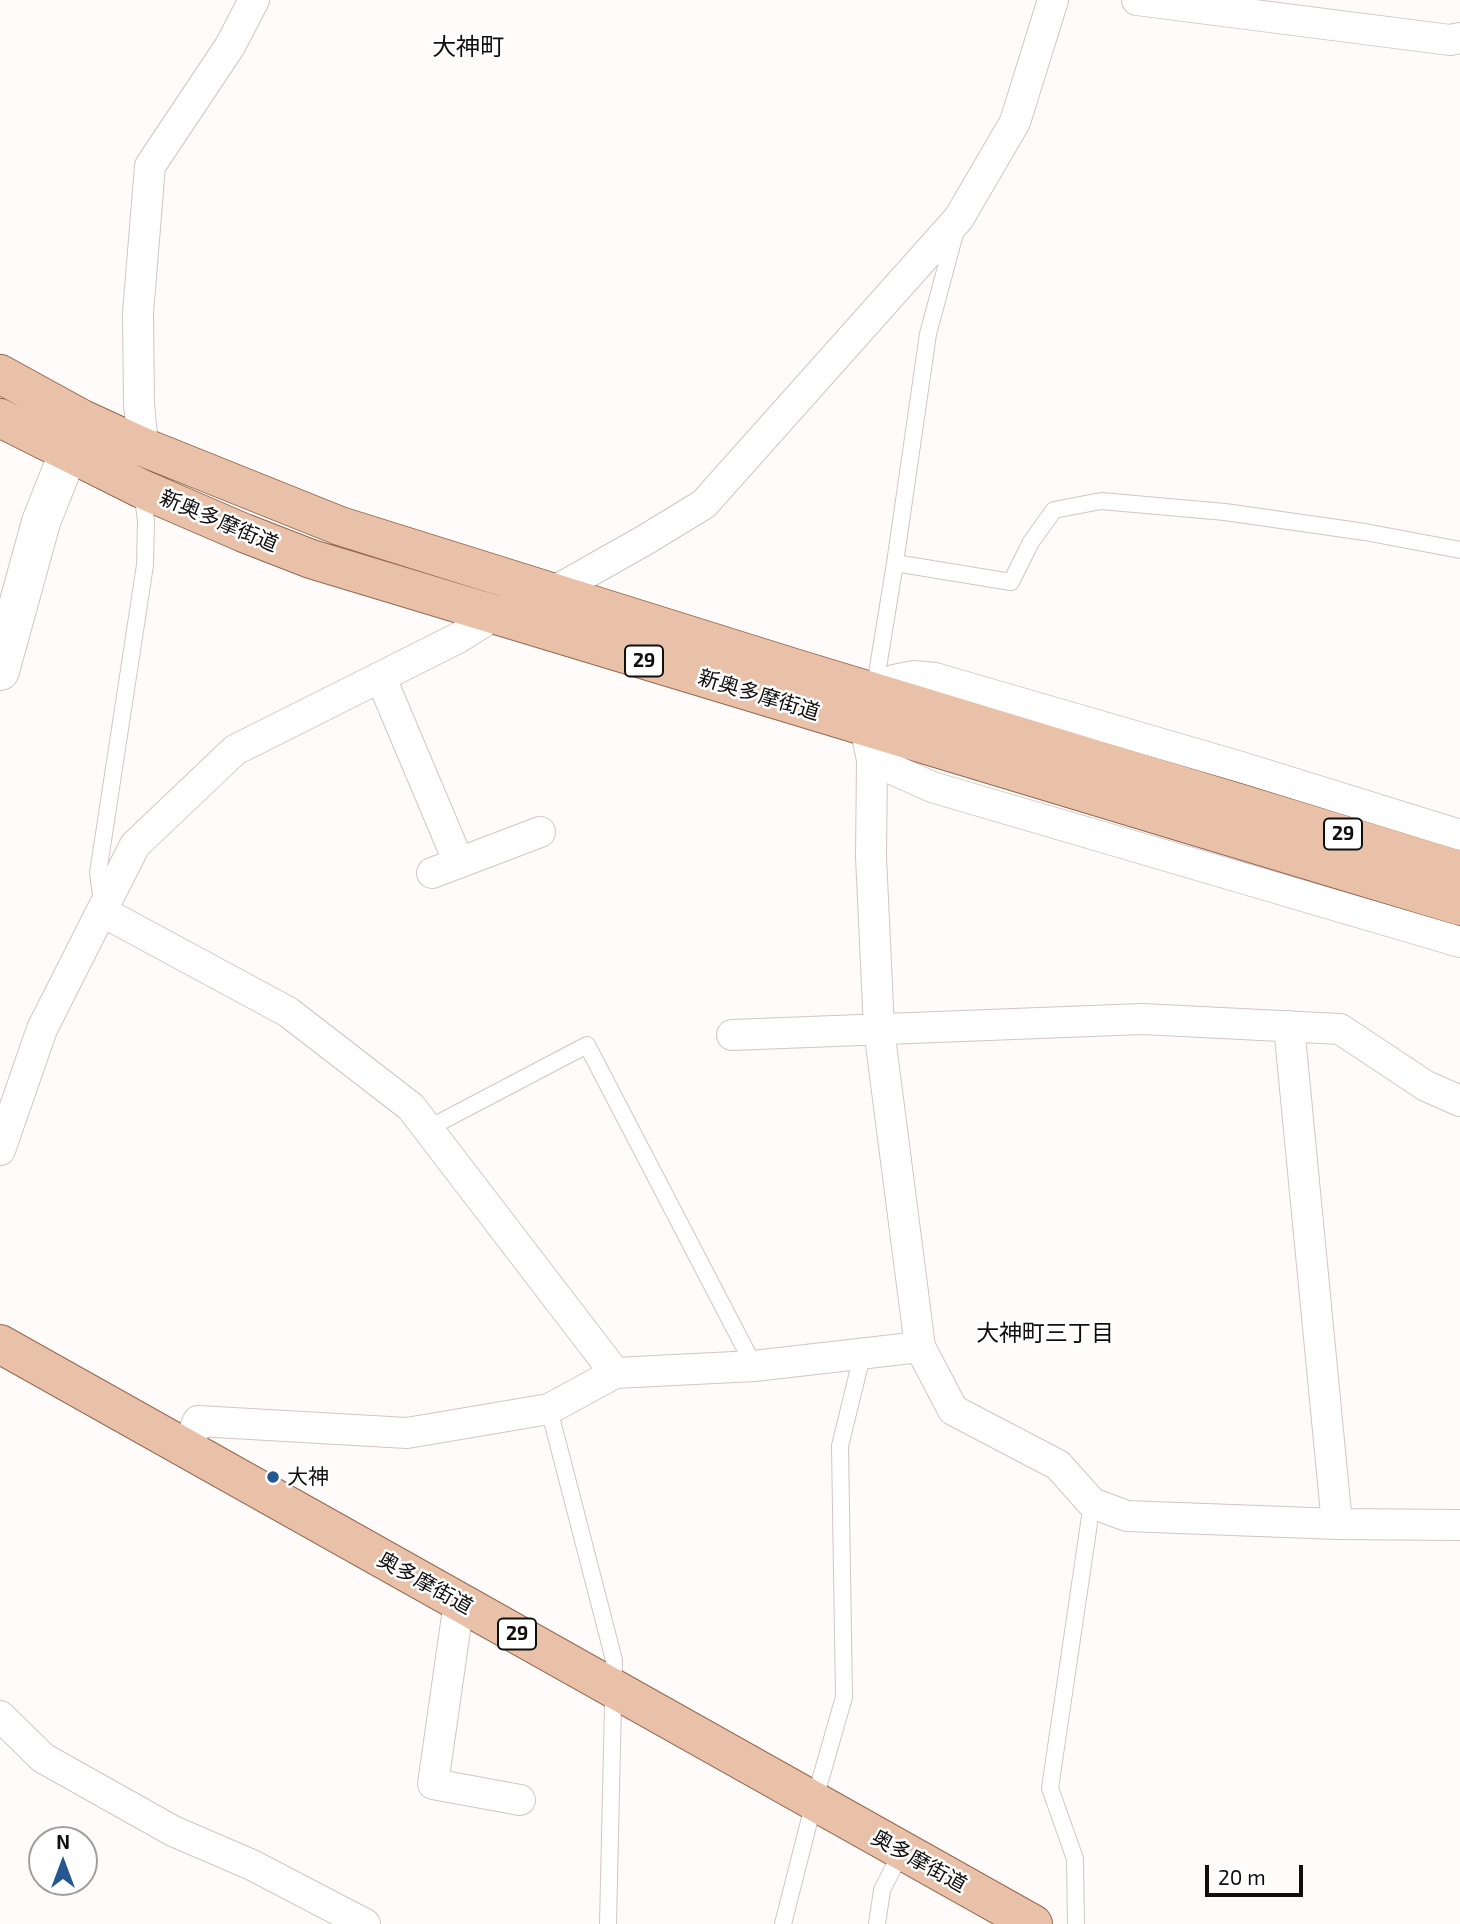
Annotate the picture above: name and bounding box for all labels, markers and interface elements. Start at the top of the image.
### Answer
district label: 大神町 [432,33,504,61]
street label: 新奥多摩街道 [156,485,282,557]
road number: 29 [625,646,663,676]
street label: 新奥多摩街道 [695,665,823,725]
road number: 29 [1324,818,1362,849]
district label: 大神町三丁目 [976,1319,1114,1347]
place label: 大神 [287,1464,329,1490]
marker: 大神 [265,1469,281,1485]
street label: 奥多摩街道 [373,1547,477,1619]
road number: 29 [498,1618,536,1650]
street label: 奥多摩街道 [867,1825,971,1897]
north arrow [28,1826,98,1896]
text: N [56,1830,70,1853]
scale bar [1208,1850,1306,1894]
text: 20 m [1218,1864,1266,1889]

